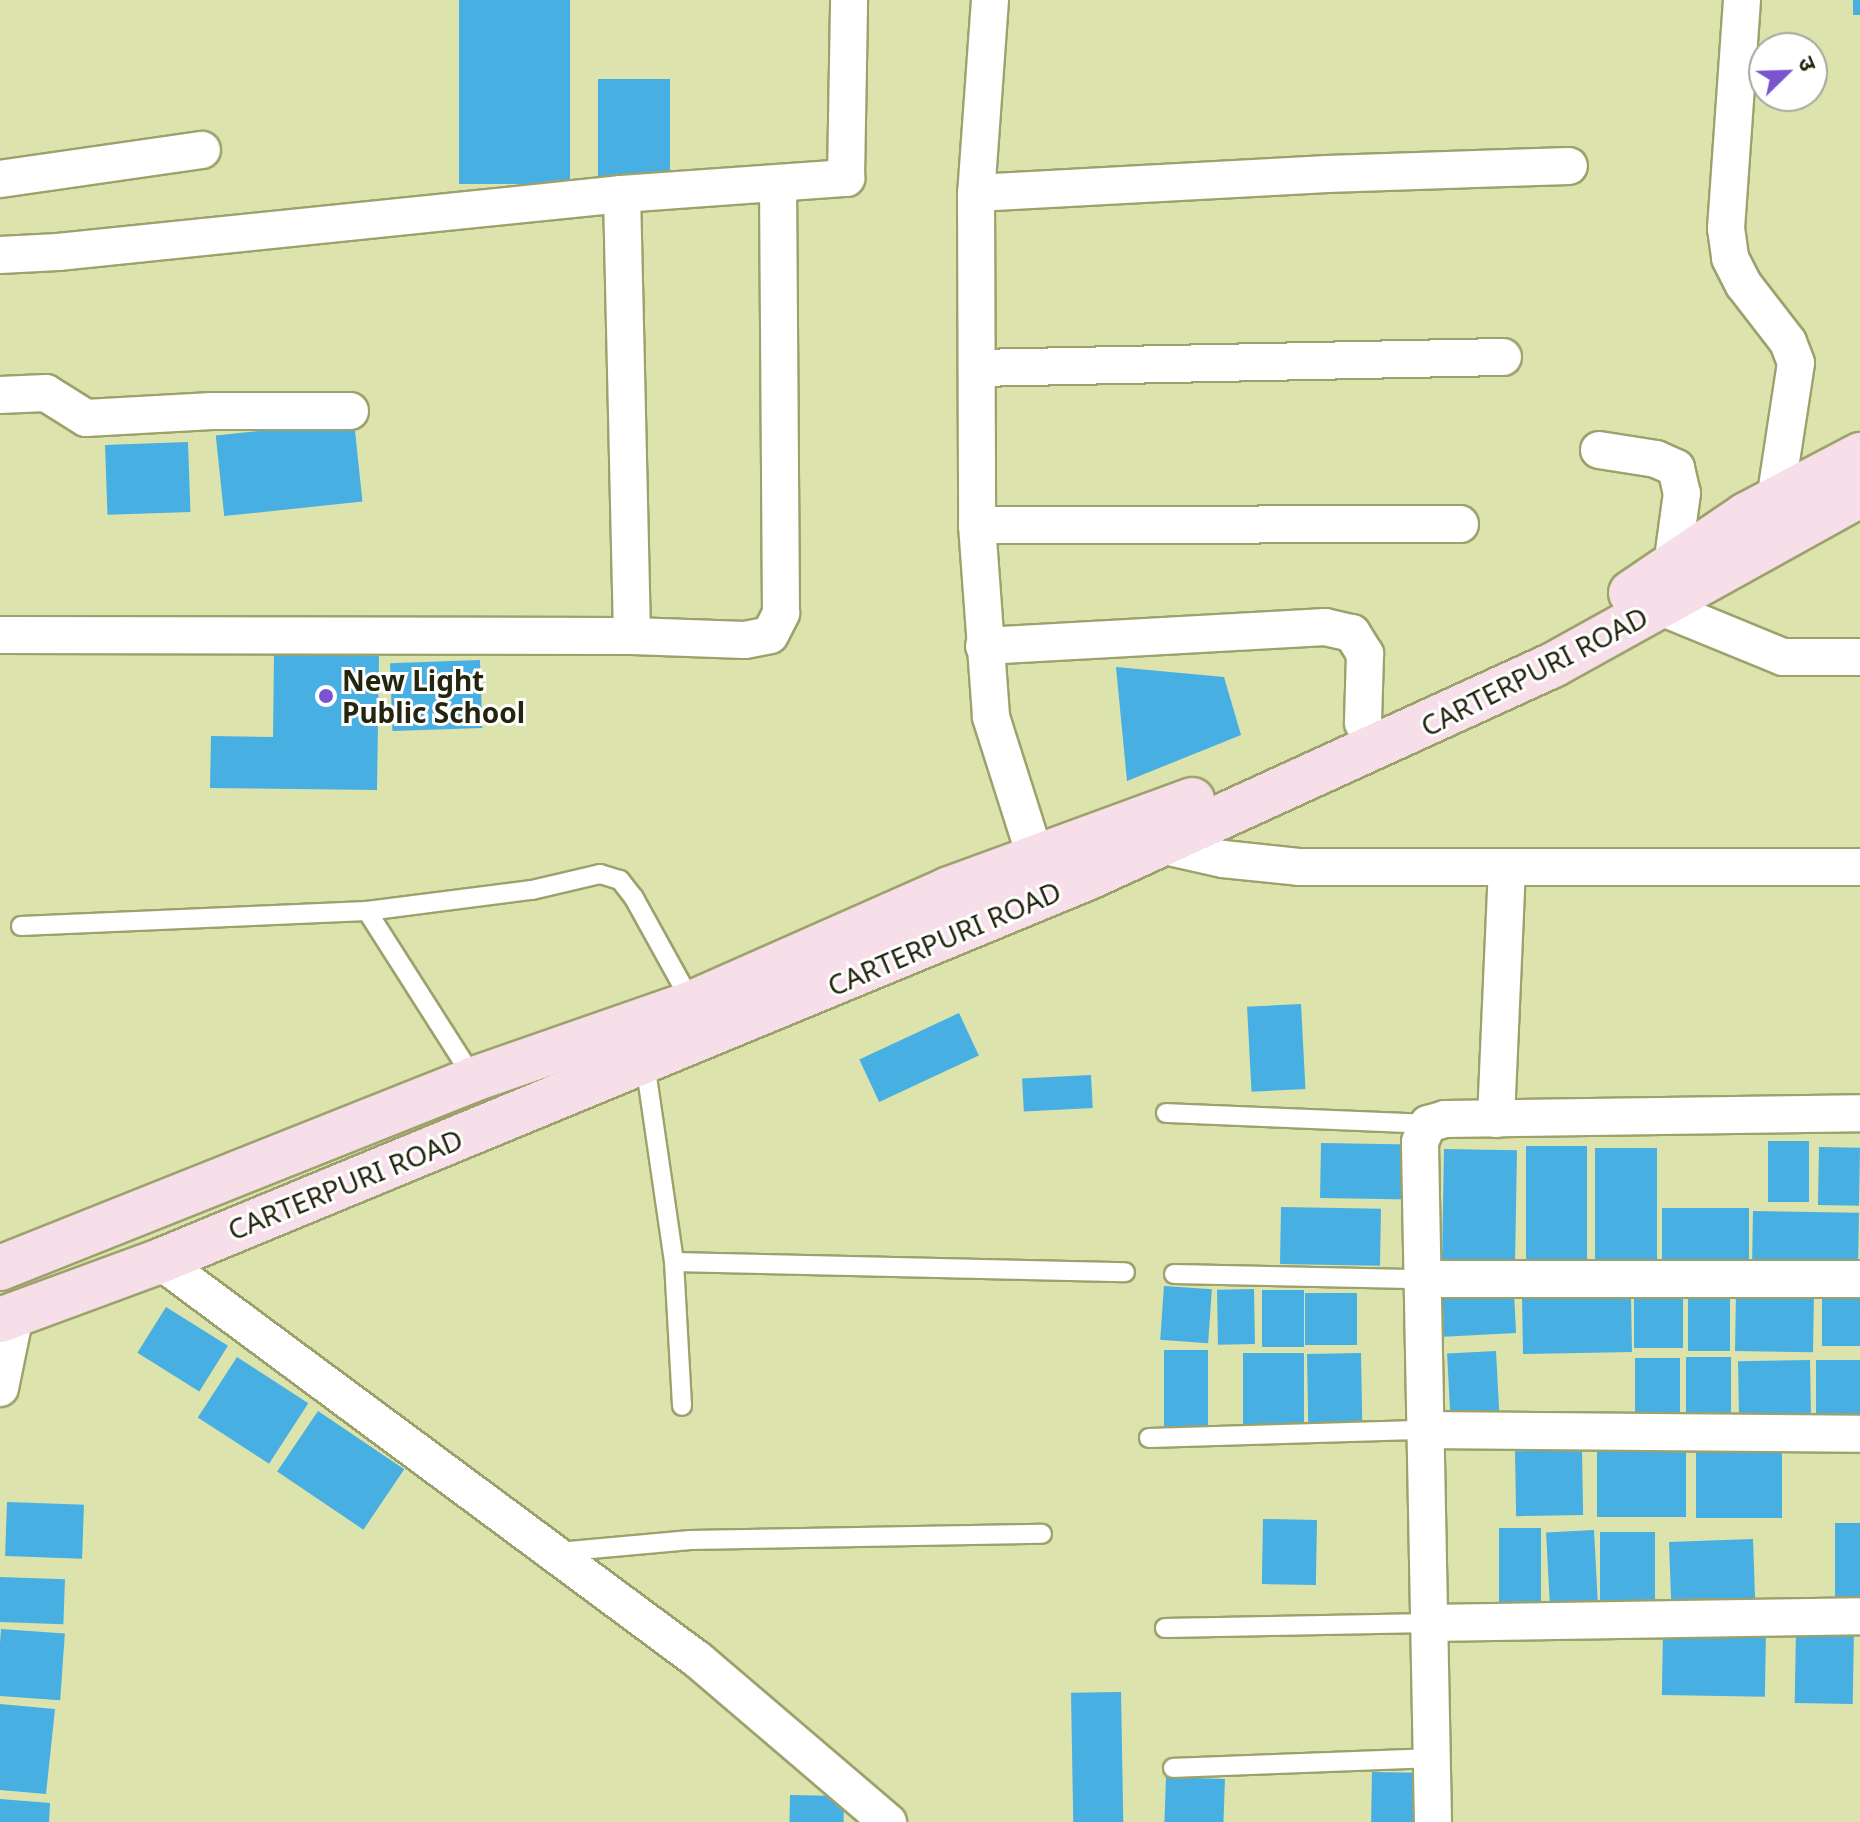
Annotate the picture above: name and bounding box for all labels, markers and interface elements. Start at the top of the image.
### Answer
north arrow [1748,32,1828,112]
text: उ [1792,52,1825,75]
street label: CARTERPURI ROAD [1415,599,1653,743]
place label: New Light Public School [342,663,525,729]
marker: New Light Public School [317,687,335,705]
street label: CARTERPURI ROAD [822,874,1066,1002]
street label: CARTERPURI ROAD [223,1122,467,1246]

